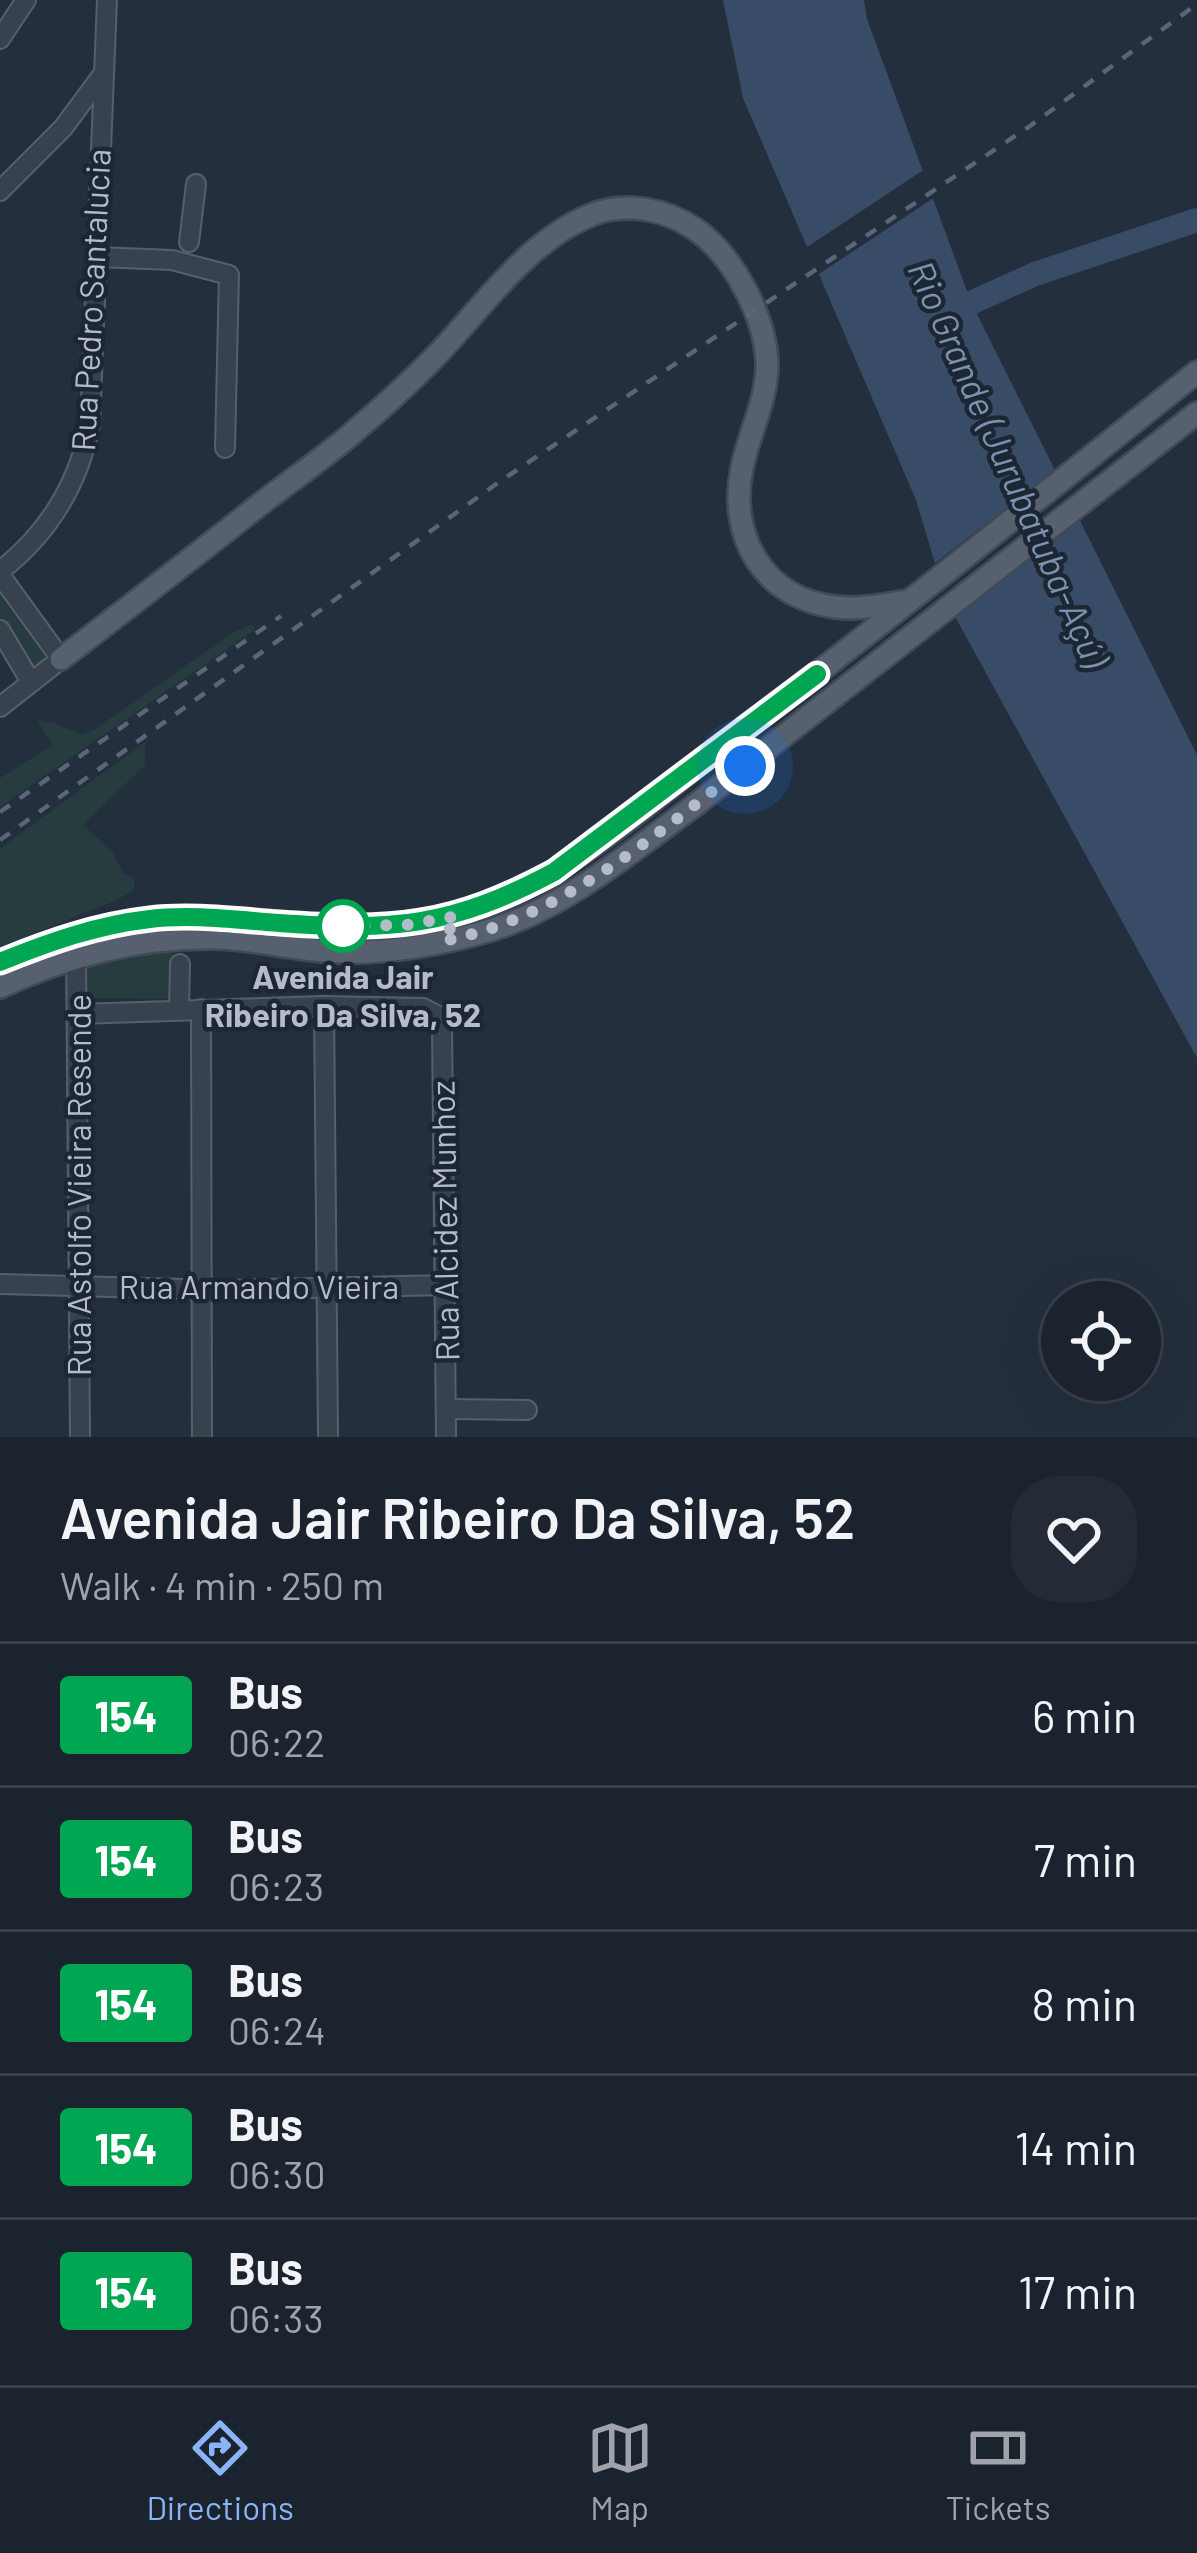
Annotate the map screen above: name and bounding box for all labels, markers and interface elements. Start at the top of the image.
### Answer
street label: Rua Pedro Santalucia [62,148,118,452]
water label: Rio Grande (Jurubatuba-Açú) [900,254,1119,675]
your location [715,736,775,796]
marker: Avenida Jair Ribeiro Da Silva, 52 [318,901,368,951]
place label: Avenida Jair Ribeiro Da Silva, 52 [205,956,481,1034]
street label: Rua Astolfo Vieira Resende [58,994,98,1376]
street label: Rua Alcidez Munhoz [422,1080,466,1362]
street label: Rua Armando Vieira [119,1266,399,1306]
map controls [1041,1281,1161,1401]
button: locate [1041,1281,1161,1401]
button: heart [1011,1476,1137,1602]
text: Avenida Jair Ribeiro Da Silva, 52 [60,1482,855,1550]
text: Walk · 4 min · 250 m [60,1561,384,1608]
text: Bus [228,1664,303,1718]
text: 6 min [1032,1688,1137,1742]
text: 154 [95,1690,157,1740]
text: 06:22 [228,1718,325,1765]
text: Bus [228,1808,303,1862]
text: 7 min [1034,1832,1137,1886]
text: 154 [95,1834,157,1884]
text: 06:23 [228,1862,324,1909]
text: Bus [228,1952,303,2006]
text: 8 min [1032,1976,1137,2030]
text: 154 [95,1978,157,2028]
text: 06:24 [228,2006,326,2053]
text: Bus [228,2096,303,2150]
text: 14 min [1015,2120,1137,2174]
text: 154 [95,2122,157,2172]
text: 06:30 [228,2150,325,2197]
text: Bus [228,2240,303,2294]
text: 17 min [1018,2264,1137,2318]
text: 154 [95,2266,157,2316]
text: 06:33 [228,2294,324,2341]
tab: Directions [146,2415,294,2527]
tab: Map [587,2415,653,2527]
tab: Tickets [946,2415,1051,2527]

